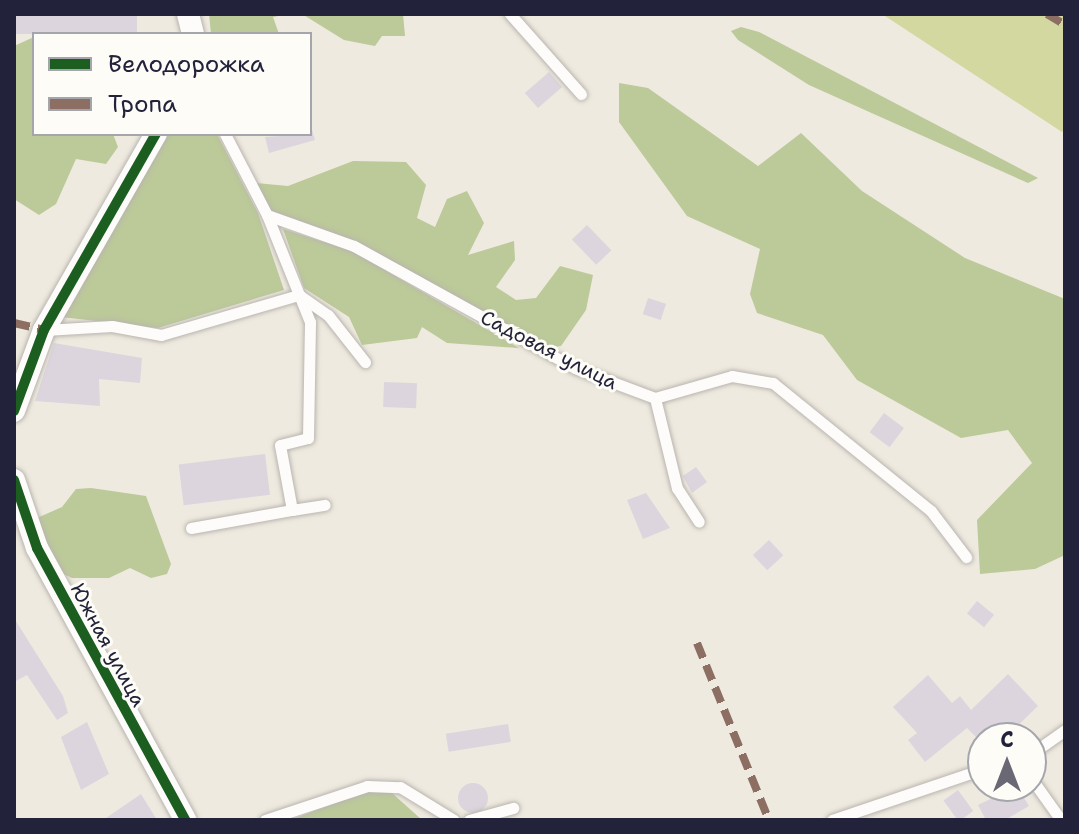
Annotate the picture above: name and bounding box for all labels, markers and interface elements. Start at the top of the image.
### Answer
legend [32,32,312,136]
text: Велодорожка [108,48,265,80]
text: Тропа [108,88,177,120]
street label: Садовая улица [477,305,621,395]
street label: Южная улица [65,579,151,711]
north arrow [967,722,1047,802]
text: С [1000,725,1014,754]

